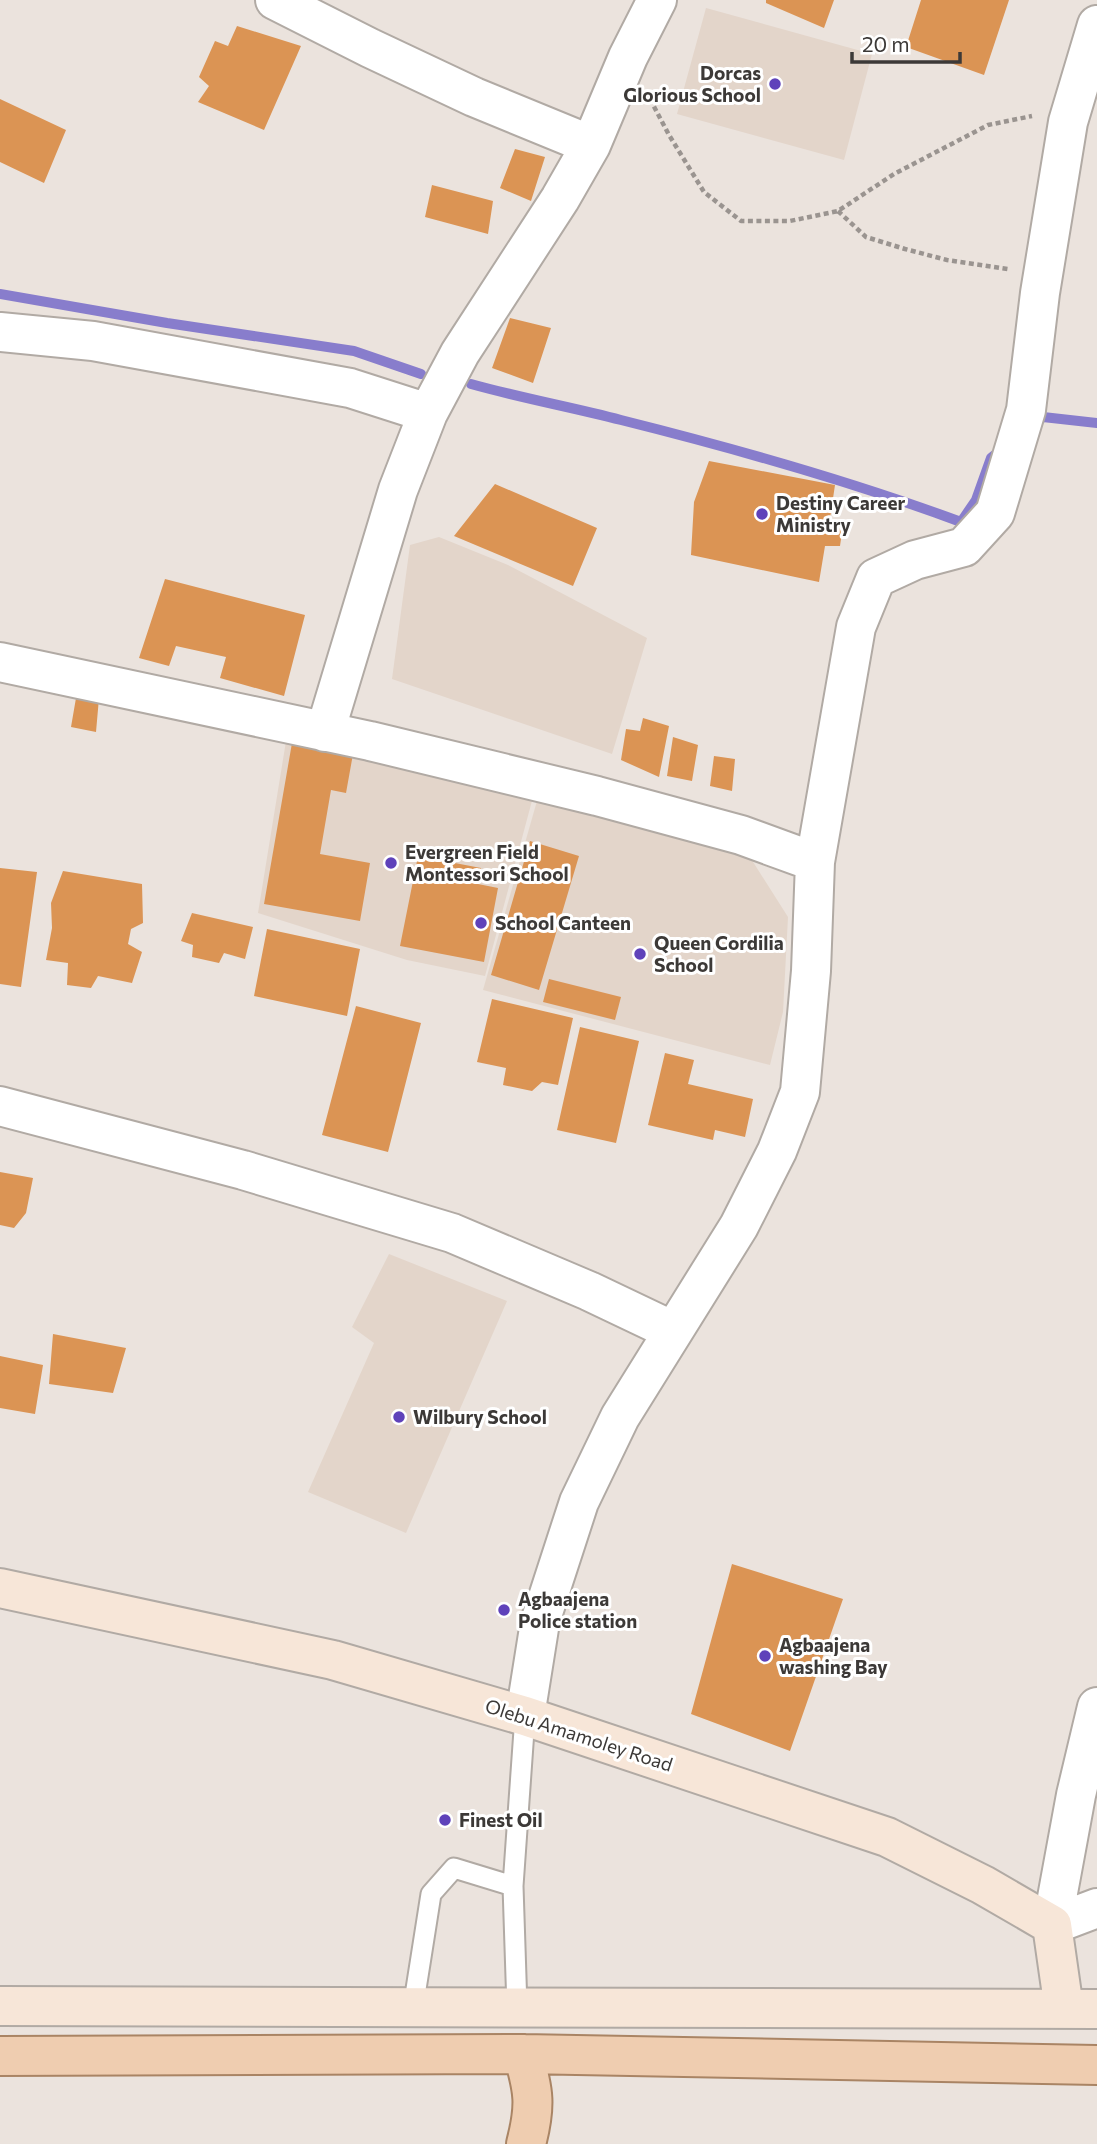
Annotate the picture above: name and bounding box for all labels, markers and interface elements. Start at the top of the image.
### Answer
scale bar [852,21,960,65]
text: 20 m [862,31,910,56]
place label: Dorcas Glorious School [623,61,761,106]
marker: Dorcas Glorious School [767,76,783,92]
place label: Destiny Career Ministry [776,491,905,536]
marker: Destiny Career Ministry [754,506,770,522]
place label: Evergreen Field Montessori School [405,840,569,885]
marker: Evergreen Field Montessori School [383,855,399,871]
place label: School Canteen [495,911,631,934]
marker: School Canteen [473,915,489,931]
place label: Queen Cordilia School [654,931,784,976]
marker: Queen Cordilia School [632,946,648,962]
place label: Wilbury School [413,1405,547,1428]
marker: Wilbury School [391,1409,407,1425]
place label: Agbaajena Police station [518,1587,637,1632]
marker: Agbaajena Police station [496,1602,512,1618]
place label: Agbaajena washing Bay [779,1633,888,1678]
marker: Agbaajena washing Bay [757,1648,773,1664]
street label: Olebu Amamoley Road [482,1693,676,1776]
place label: Finest Oil [459,1808,543,1831]
marker: Finest Oil [437,1812,453,1828]

